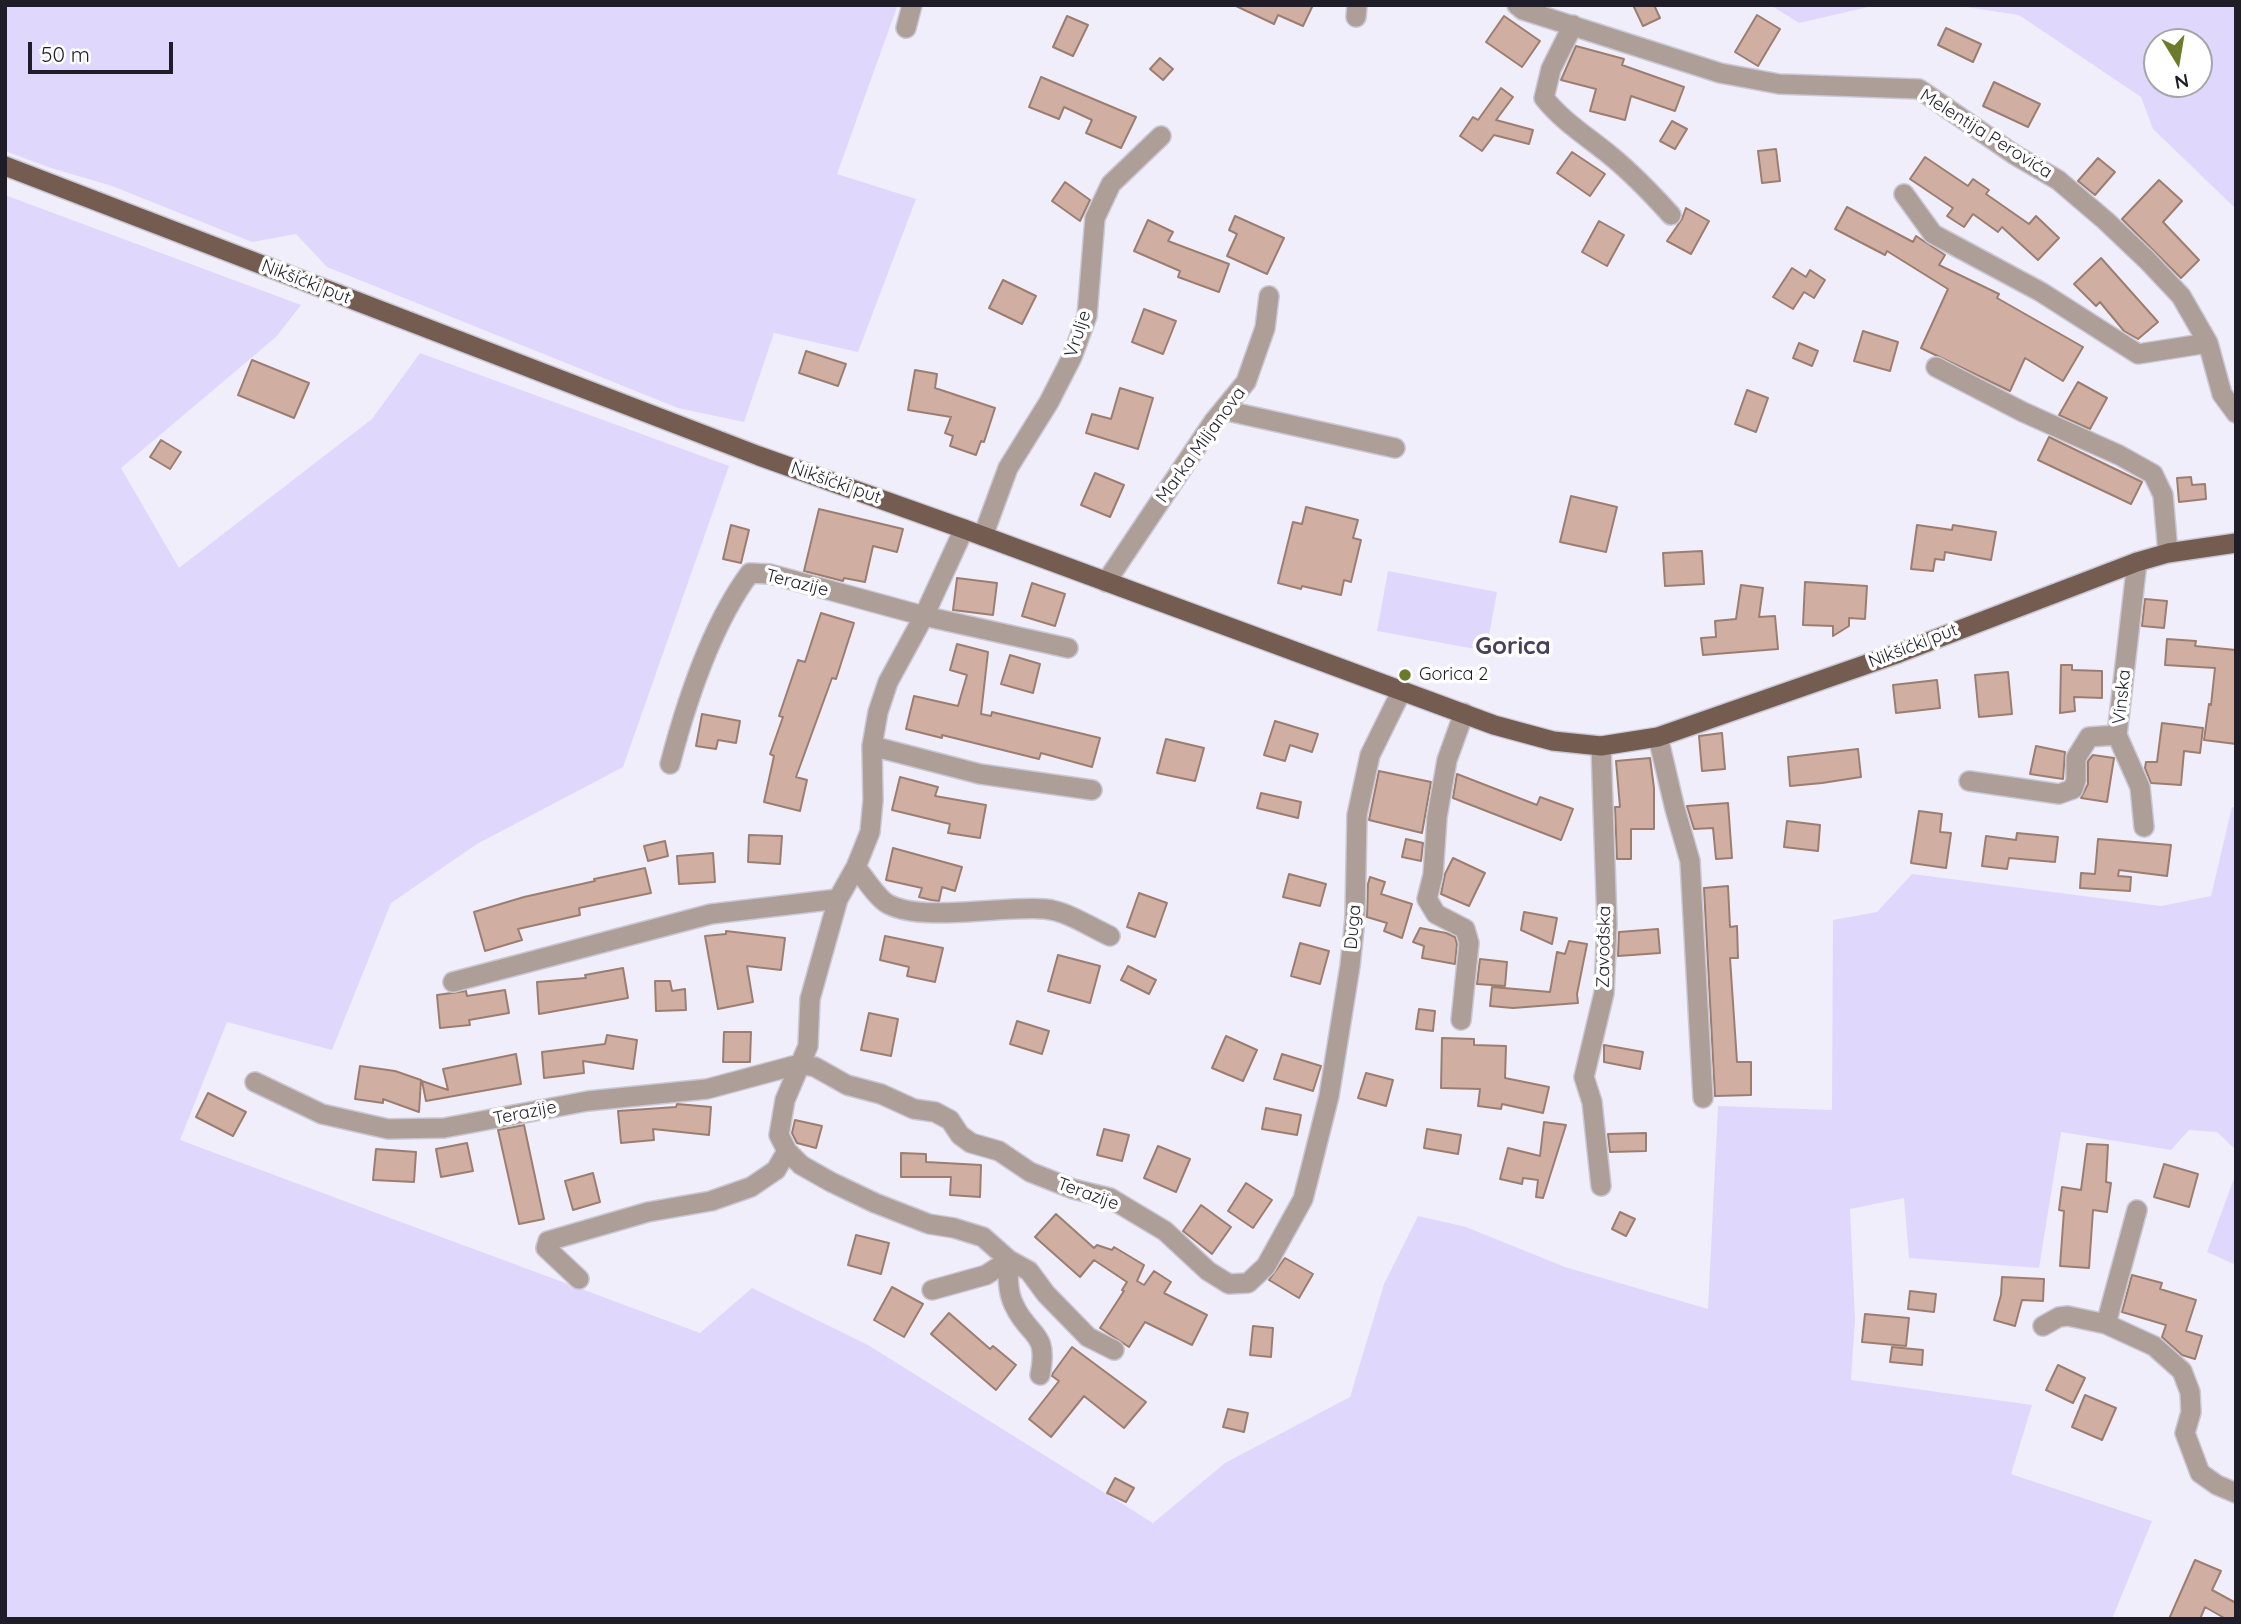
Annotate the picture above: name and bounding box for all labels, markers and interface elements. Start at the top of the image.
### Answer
scale bar [32,28,177,72]
north arrow [2143,28,2213,98]
text: 50 m [41,41,90,67]
text: N [2172,69,2191,95]
street label: Melentija Perovića [1916,85,2056,183]
street label: Nikšićki put [258,255,354,309]
street label: Vrulje [1060,308,1096,360]
street label: Marka Miljanova [1152,383,1250,507]
street label: Nikšićki put [788,458,884,508]
street label: Terazije [763,565,831,601]
street label: Nikšićki put [1865,619,1961,673]
district label: Gorica [1475,633,1551,661]
place label: Gorica 2 [1419,664,1488,686]
marker: Gorica 2 [1397,667,1413,683]
street label: Vinska [2108,668,2136,726]
street label: Duga [1340,904,1366,950]
street label: Zavođska [1592,906,1616,988]
street label: Terazije [492,1096,558,1130]
street label: Terazije [1054,1173,1122,1215]

